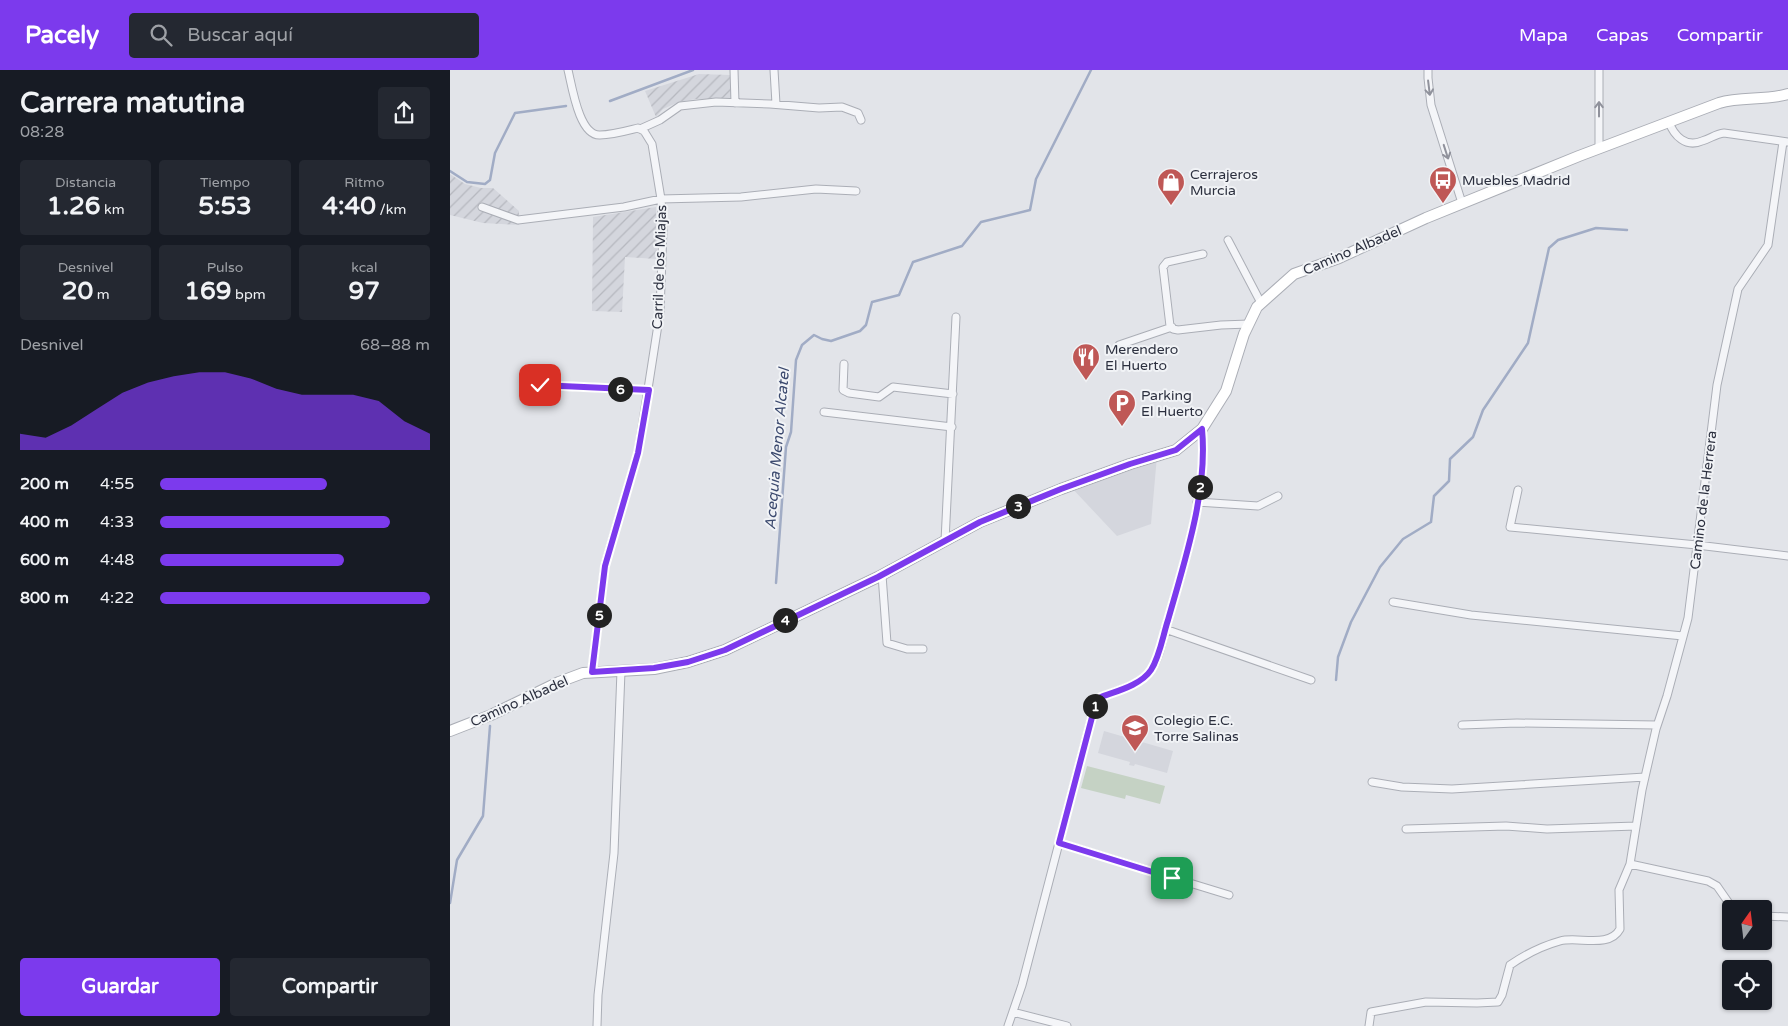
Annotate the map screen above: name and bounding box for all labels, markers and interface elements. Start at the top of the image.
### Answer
search box [129,13,479,58]
text: Pacely [25,21,99,50]
icon: search [147,21,175,49]
text: Buscar aquí [187,24,293,46]
text: Mapa [1519,24,1568,46]
text: Capas [1596,24,1649,46]
text: Compartir [1677,24,1763,46]
one-way arrow [1424,79,1434,95]
text: Carrera matutina [20,86,245,120]
button: share [378,87,430,139]
one-way arrow [1594,101,1604,118]
text: 08:28 [20,122,64,142]
one-way arrow [1442,143,1451,159]
bus stop icon: Muebles Madrid [1428,165,1458,204]
place label: Cerrajeros Murcia [1190,166,1258,199]
shop icon: Cerrajeros Murcia [1156,167,1186,206]
place label: Muebles Madrid [1462,172,1570,189]
text: Distancia [55,174,116,191]
text: Tiempo [200,174,250,191]
text: Ritmo [344,174,384,191]
text: 1.26 [47,191,100,221]
text: 5:53 [198,191,252,221]
text: 4:40 [322,191,376,221]
text: km [100,201,125,218]
text: /km [376,201,406,218]
street label: Carril de los Miajas [649,204,670,330]
street label: Camino Albadel [1300,222,1404,279]
text: Desnivel [58,259,113,276]
text: Pulso [207,259,243,276]
text: kcal [351,259,377,276]
text: 20 [62,276,93,306]
text: 169 [184,276,231,306]
text: 97 [349,276,380,306]
text: m [93,286,110,303]
text: bpm [231,286,266,303]
text: Desnivel [20,335,84,355]
text: 68–88 m [360,335,430,355]
place label: Merendero El Huerto [1105,341,1178,374]
restaurant icon: Merendero El Huerto [1071,342,1101,381]
pin [519,364,561,406]
water label: Acequia Menor Alcatel [761,365,793,530]
icon: check [526,371,554,399]
pin: 6 [608,376,632,402]
text: 6 [616,381,625,398]
place label: Parking El Huerto [1141,387,1203,420]
parking icon: Parking El Huerto [1107,388,1137,427]
street label: Camino de la Herrera [1687,430,1720,571]
text: 200 m [20,474,69,494]
text: 4:55 [100,474,134,494]
pin: 2 [1188,474,1212,500]
text: 2 [1196,479,1205,496]
pin: 3 [1006,494,1030,518]
text: 3 [1014,498,1023,515]
text: 400 m [20,512,69,532]
text: 4:33 [100,512,134,532]
text: 600 m [20,550,69,570]
text: 4:48 [100,550,134,570]
text: 800 m [20,588,69,608]
text: 4:22 [100,588,134,608]
pin: 5 [586,602,612,628]
text: 5 [595,607,604,624]
pin: 4 [772,608,798,632]
text: 4 [781,612,790,629]
street label: Camino Albadel [468,672,571,731]
pin: 1 [1082,694,1108,718]
text: 1 [1091,698,1100,715]
place label: Colegio E.C. Torre Salinas [1154,712,1239,745]
school or university icon: Colegio E.C. Torre Salinas [1120,713,1150,752]
pin [1151,857,1193,899]
icon: arrive [1158,864,1186,892]
north arrow [1722,900,1772,950]
map controls [1722,900,1772,1010]
button: Guardar [20,958,220,1016]
button: Compartir [230,958,430,1016]
button: locate [1722,960,1772,1010]

